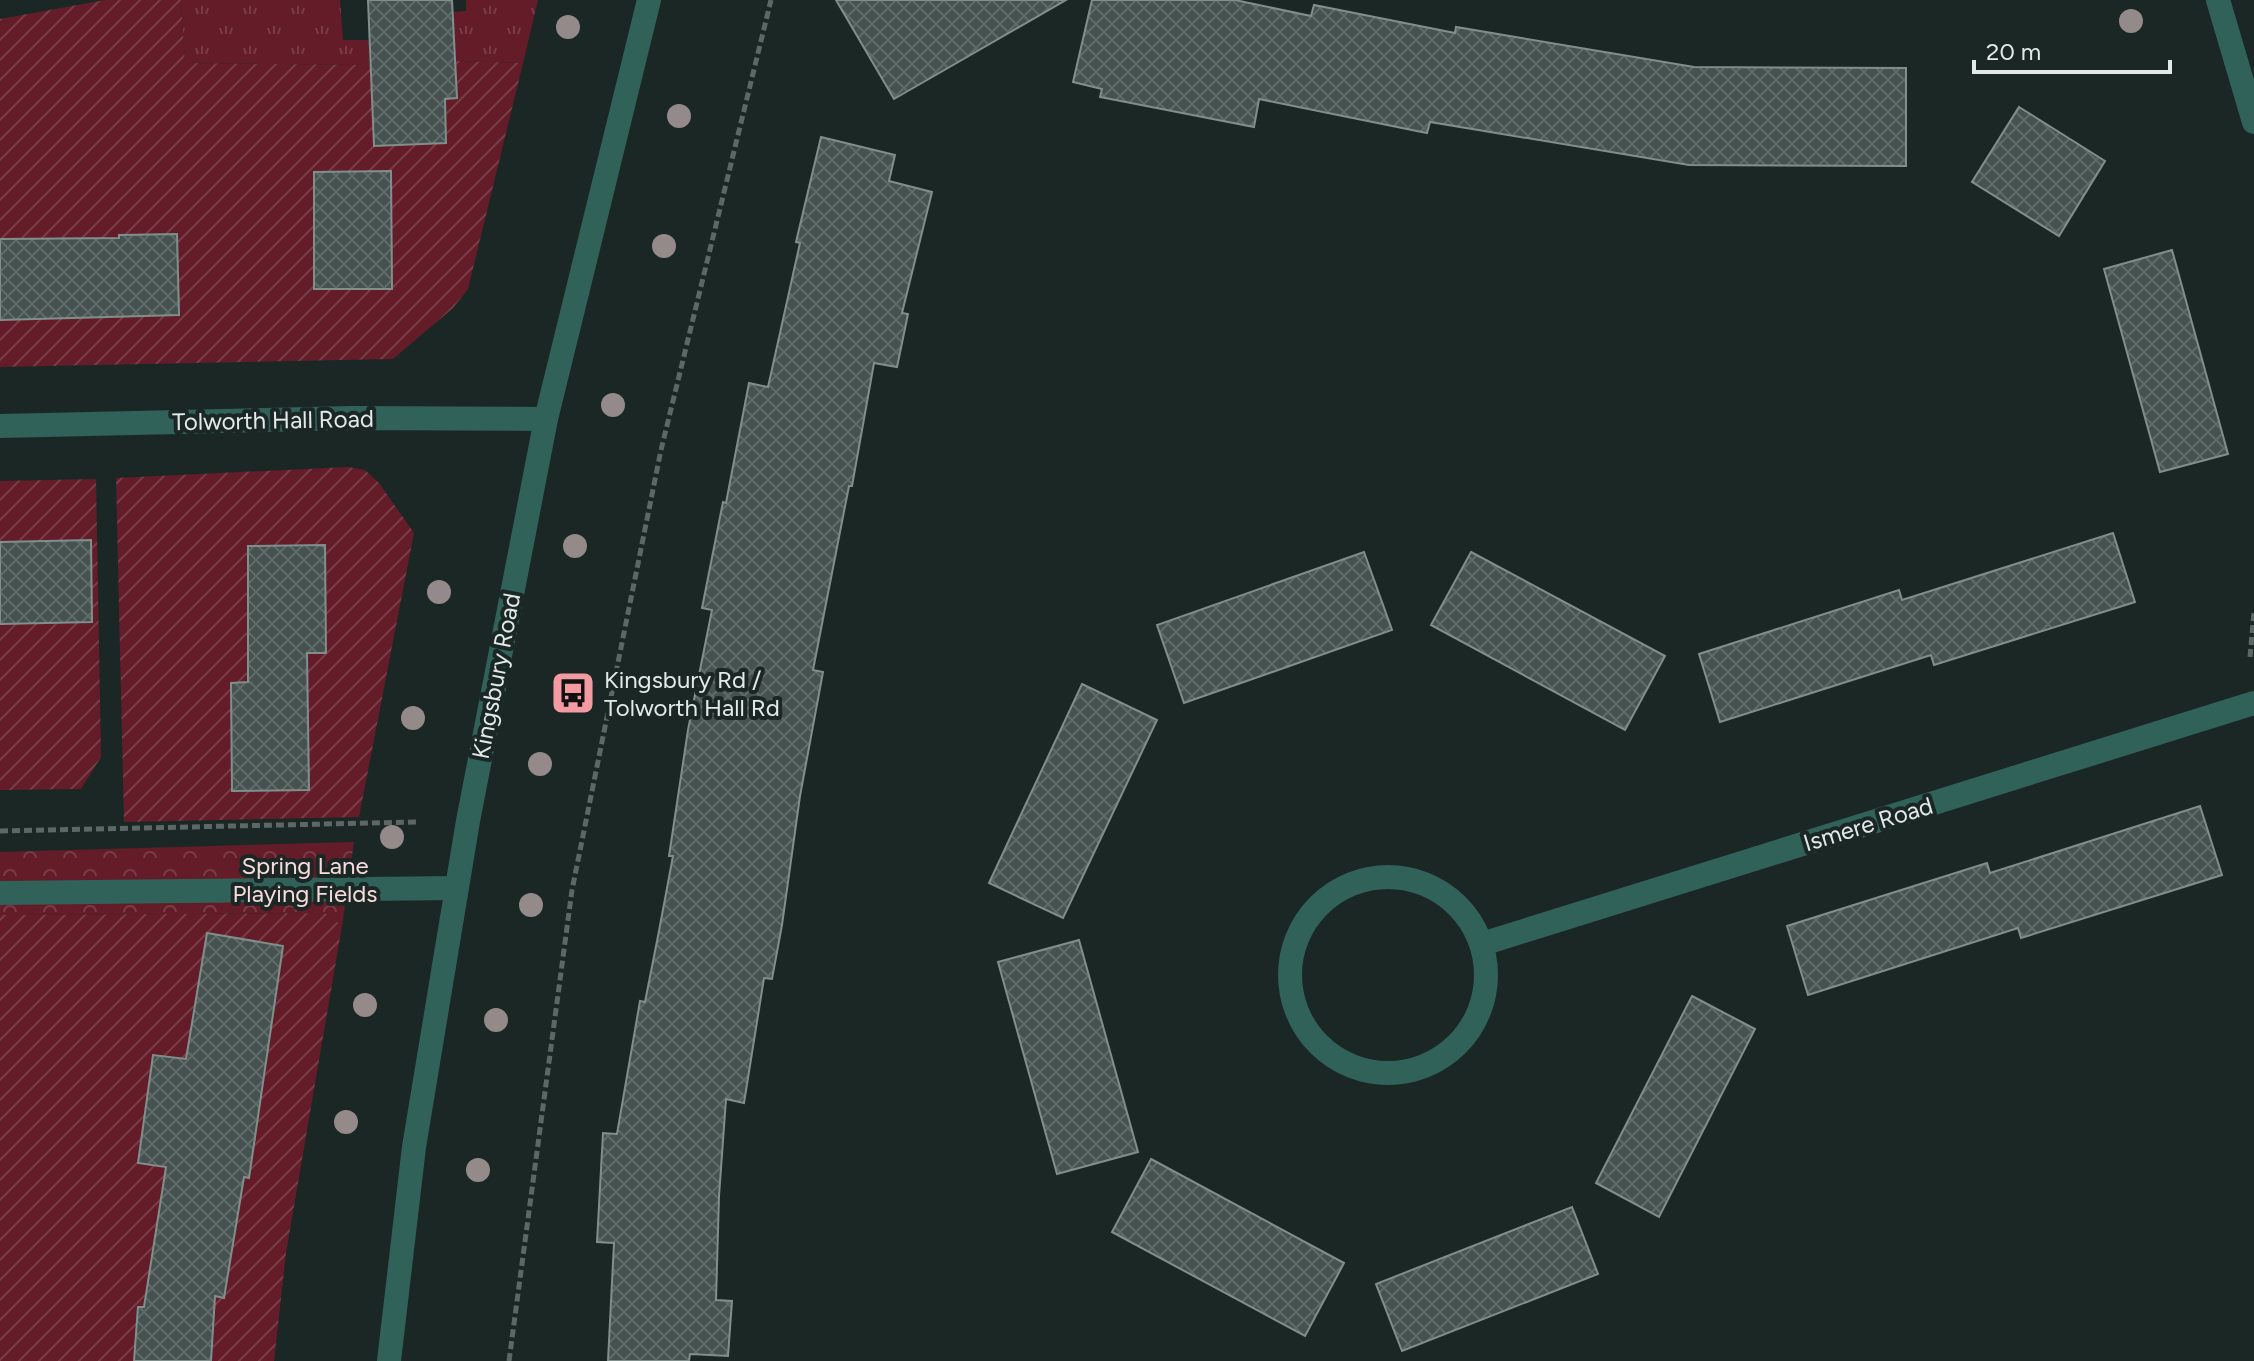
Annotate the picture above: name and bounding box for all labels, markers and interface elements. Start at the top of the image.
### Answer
scale bar [1974,24,2170,74]
text: 20 m [1986,37,2041,66]
street label: Tolworth Hall Road [172,404,374,436]
street label: Kingsbury Road [466,591,526,761]
place label: Kingsbury Rd / Tolworth Hall Rd [604,665,780,722]
bus stop icon: Kingsbury Rd / Tolworth Hall Rd [549,669,597,717]
street label: Ismere Road [1800,791,1936,857]
park label: Spring Lane Playing Fields [232,851,378,908]

